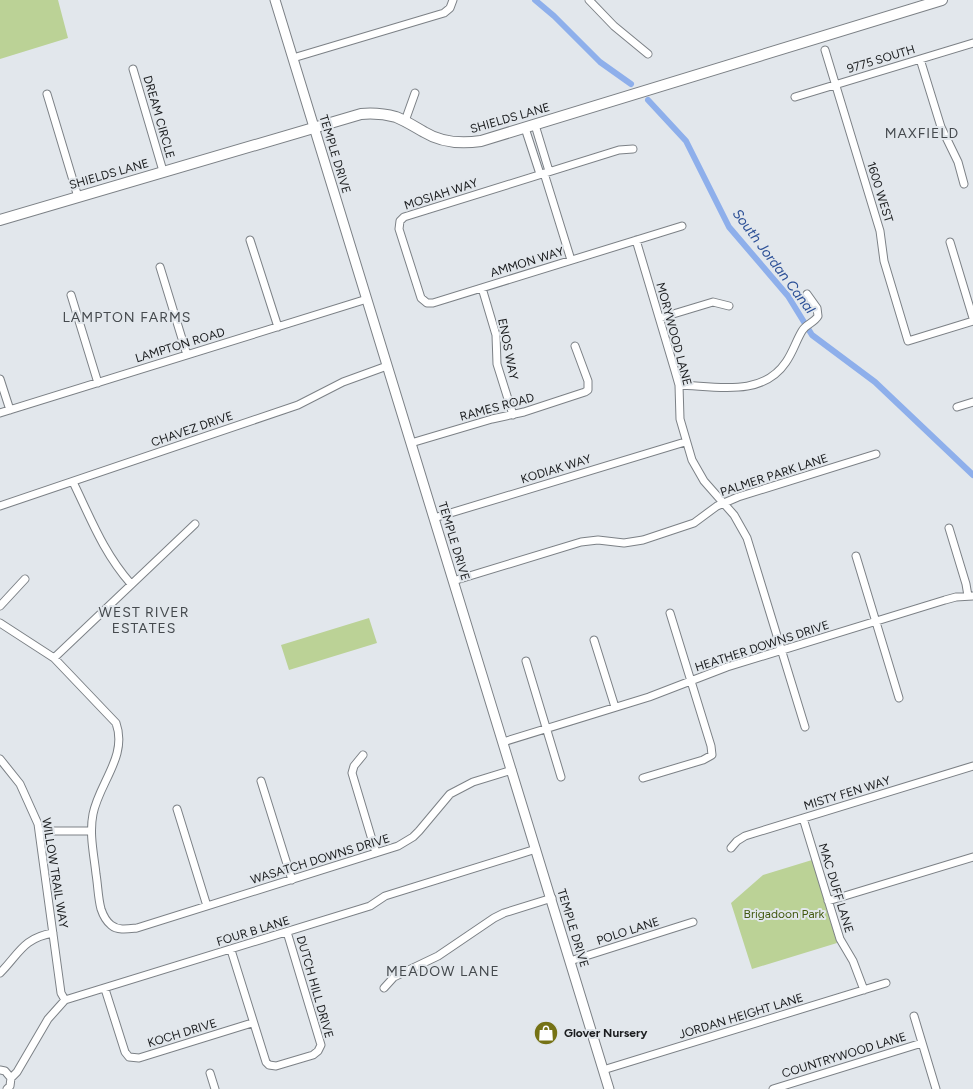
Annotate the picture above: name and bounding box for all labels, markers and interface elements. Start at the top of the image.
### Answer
street label: 9775 SOUTH [845,42,917,76]
street label: DREAM CIRCLE [140,74,178,160]
street label: SHIELDS LANE [469,100,551,136]
street label: TEMPLE DRIVE [316,113,354,195]
district label: MAXFIELD [885,125,959,142]
street label: SHIELDS LANE [68,156,150,192]
street label: 1600 WEST [864,160,896,224]
street label: MOSIAH WAY [402,175,480,212]
water label: South Jordan Canal [729,206,819,318]
street label: AMMON WAY [488,244,566,280]
street label: MORYWOOD LANE [653,281,695,387]
district label: LAMPTON FARMS [63,309,191,326]
street label: ENOS WAY [495,317,521,382]
street label: LAMPTON ROAD [134,325,226,365]
street label: RAMES ROAD [458,390,536,424]
street label: CHAVEZ DRIVE [149,408,235,450]
street label: KODIAK WAY [519,451,594,486]
street label: PALMER PARK LANE [718,451,830,499]
street label: TEMPLE DRIVE [435,500,473,582]
district label: WEST RIVER ESTATES [99,604,189,637]
street label: HEATHER DOWNS DRIVE [693,618,831,674]
street label: MISTY FEN WAY [802,773,893,813]
street label: WILLOW TRAIL WAY [39,817,71,930]
street label: WASATCH DOWNS DRIVE [249,831,391,887]
street label: MAC DUFF LANE [816,841,856,935]
street label: TEMPLE DRIVE [554,887,592,969]
park label: Brigadoon Park [744,907,825,921]
street label: FOUR B LANE [215,913,291,949]
street label: POLO LANE [595,914,661,948]
street label: DUTCH HILL DRIVE [294,934,336,1040]
district label: MEADOW LANE [386,963,500,980]
street label: JORDAN HEIGHT LANE [677,990,805,1042]
street label: KOCH DRIVE [146,1016,218,1050]
shop icon: Glover Nursery [533,1020,559,1046]
place label: Glover Nursery [564,1026,648,1040]
street label: COUNTRYWOOD LANE [780,1029,908,1081]

